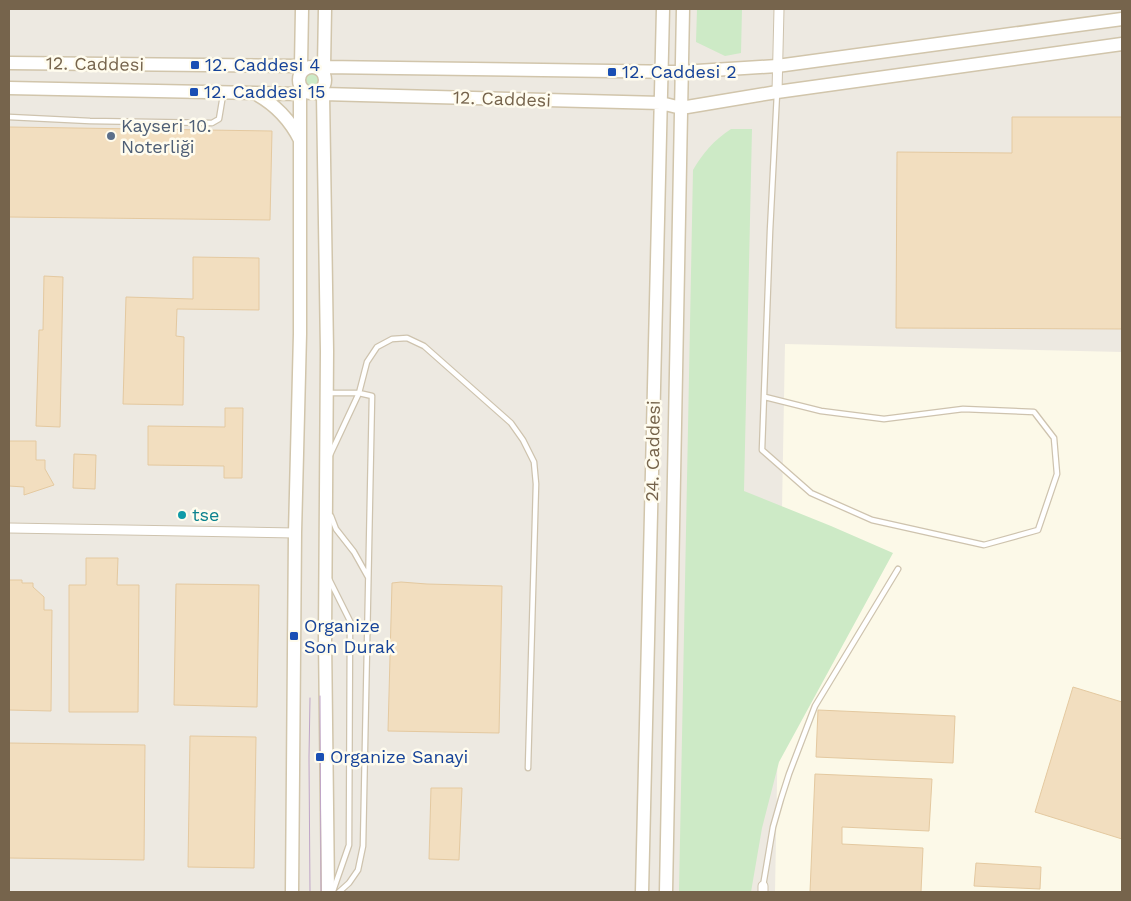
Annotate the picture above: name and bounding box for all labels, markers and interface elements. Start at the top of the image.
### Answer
street label: 12. Caddesi [46,52,144,75]
place label: 12. Caddesi 4 [205,54,320,75]
marker: 12. Caddesi 4 [189,59,201,71]
place label: 12. Caddesi 2 [622,61,737,82]
marker: 12. Caddesi 2 [606,66,618,78]
place label: 12. Caddesi 15 [204,81,325,102]
marker: 12. Caddesi 15 [188,86,200,98]
street label: 12. Caddesi [453,86,551,111]
place label: Kayseri 10. Noterliği [121,115,212,157]
marker: Kayseri 10. Noterliği [105,130,117,142]
street label: 24. Caddesi [641,400,664,502]
place label: tse [192,504,219,525]
marker: tse [176,509,188,521]
place label: Organize Son Durak [304,615,395,657]
marker: Organize Son Durak [288,630,300,642]
place label: Organize Sanayi [330,746,468,767]
marker: Organize Sanayi [314,751,326,763]

